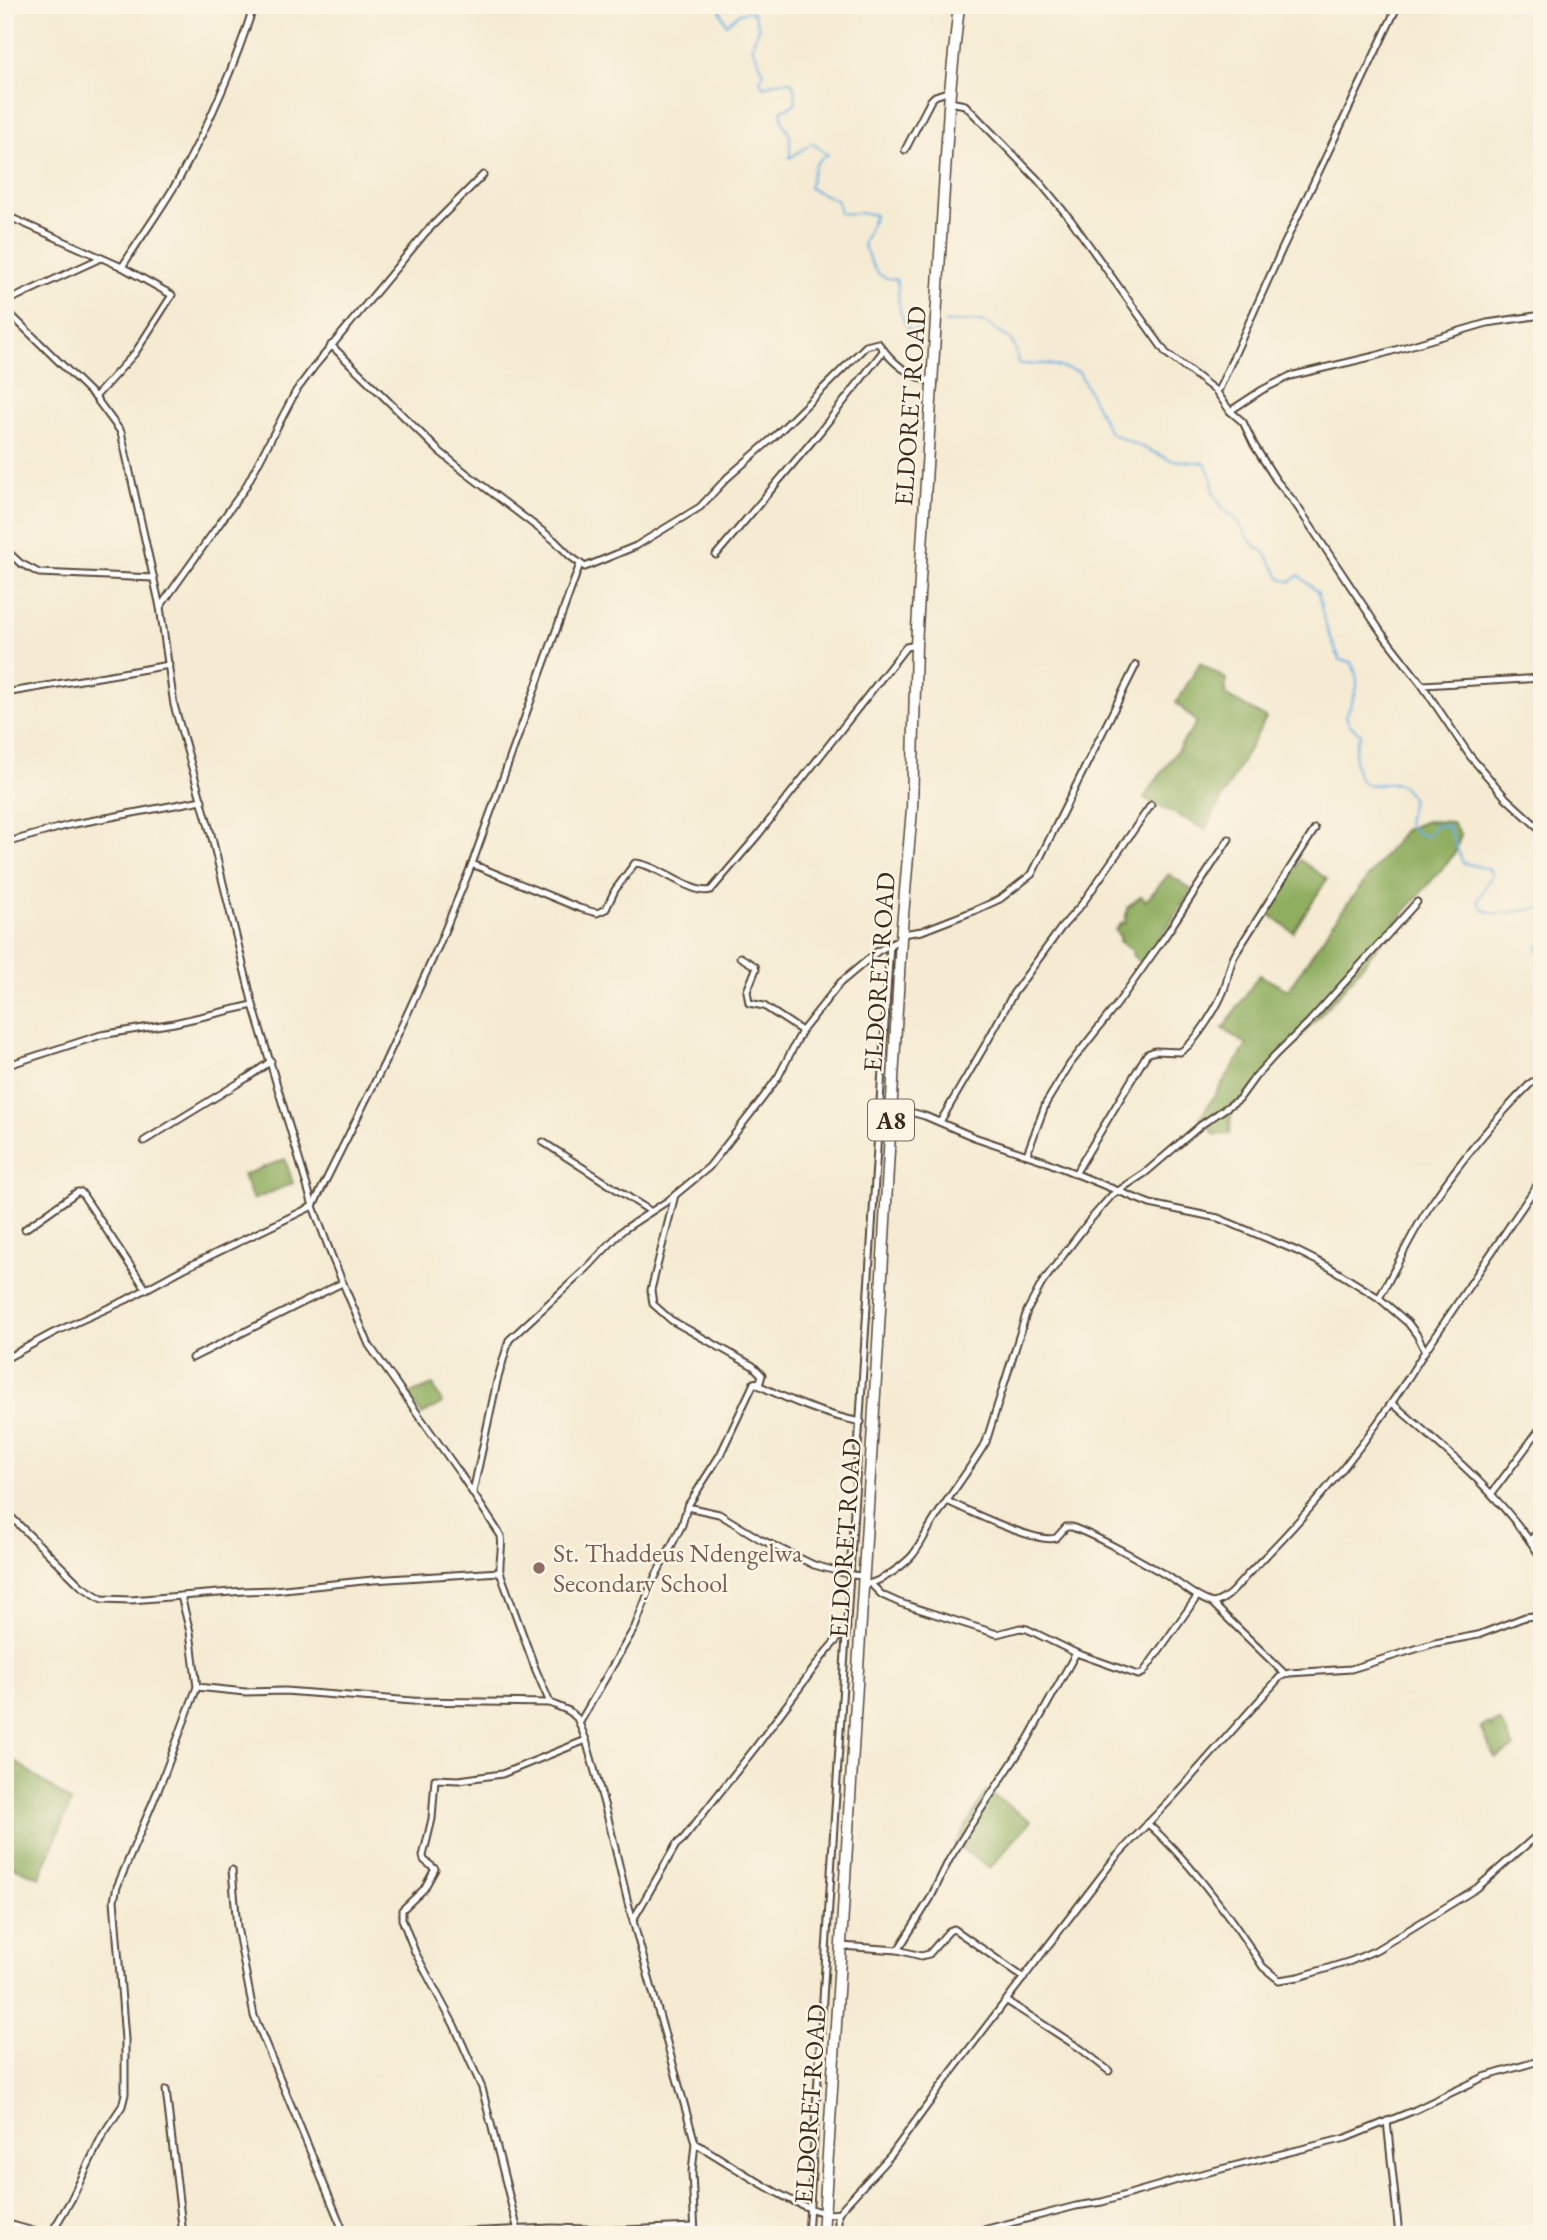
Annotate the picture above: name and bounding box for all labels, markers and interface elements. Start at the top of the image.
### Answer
street label: ELDORET ROAD [886,305,934,507]
street label: ELDORET ROAD [855,871,903,1073]
road number: A8 [868,1100,914,1140]
street label: ELDORET ROAD [821,1437,869,1639]
place label: St. Thaddeus Ndengelwa Secondary School [553,1536,803,1600]
marker: St. Thaddeus Ndengelwa Secondary School [531,1560,547,1576]
street label: ELDORET ROAD [786,2003,834,2205]

